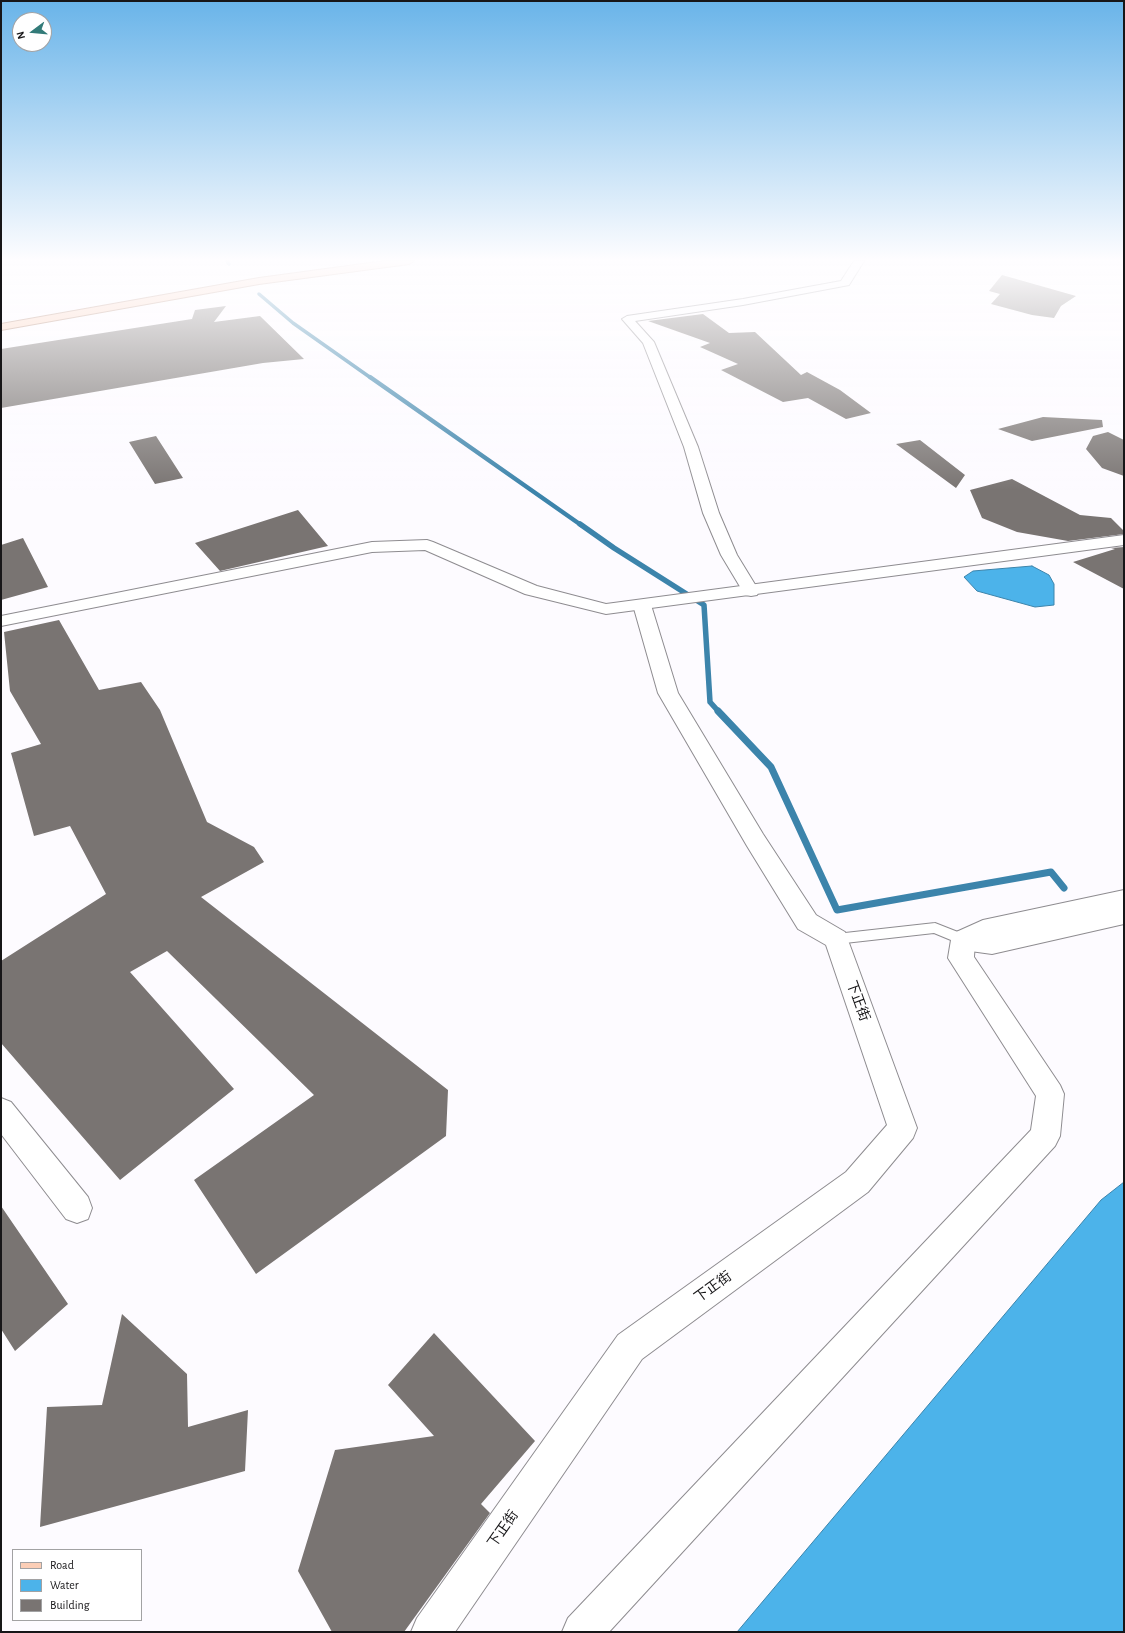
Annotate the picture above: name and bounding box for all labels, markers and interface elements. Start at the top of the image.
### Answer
north arrow [12,12,52,52]
text: N [15,30,27,40]
street label: 下正街 [843,978,873,1024]
street label: 下正街 [691,1268,735,1306]
street label: 下正街 [484,1507,522,1551]
legend [12,1549,142,1621]
text: Road [50,1559,74,1571]
text: Water [50,1579,79,1591]
text: Building [50,1599,90,1611]

